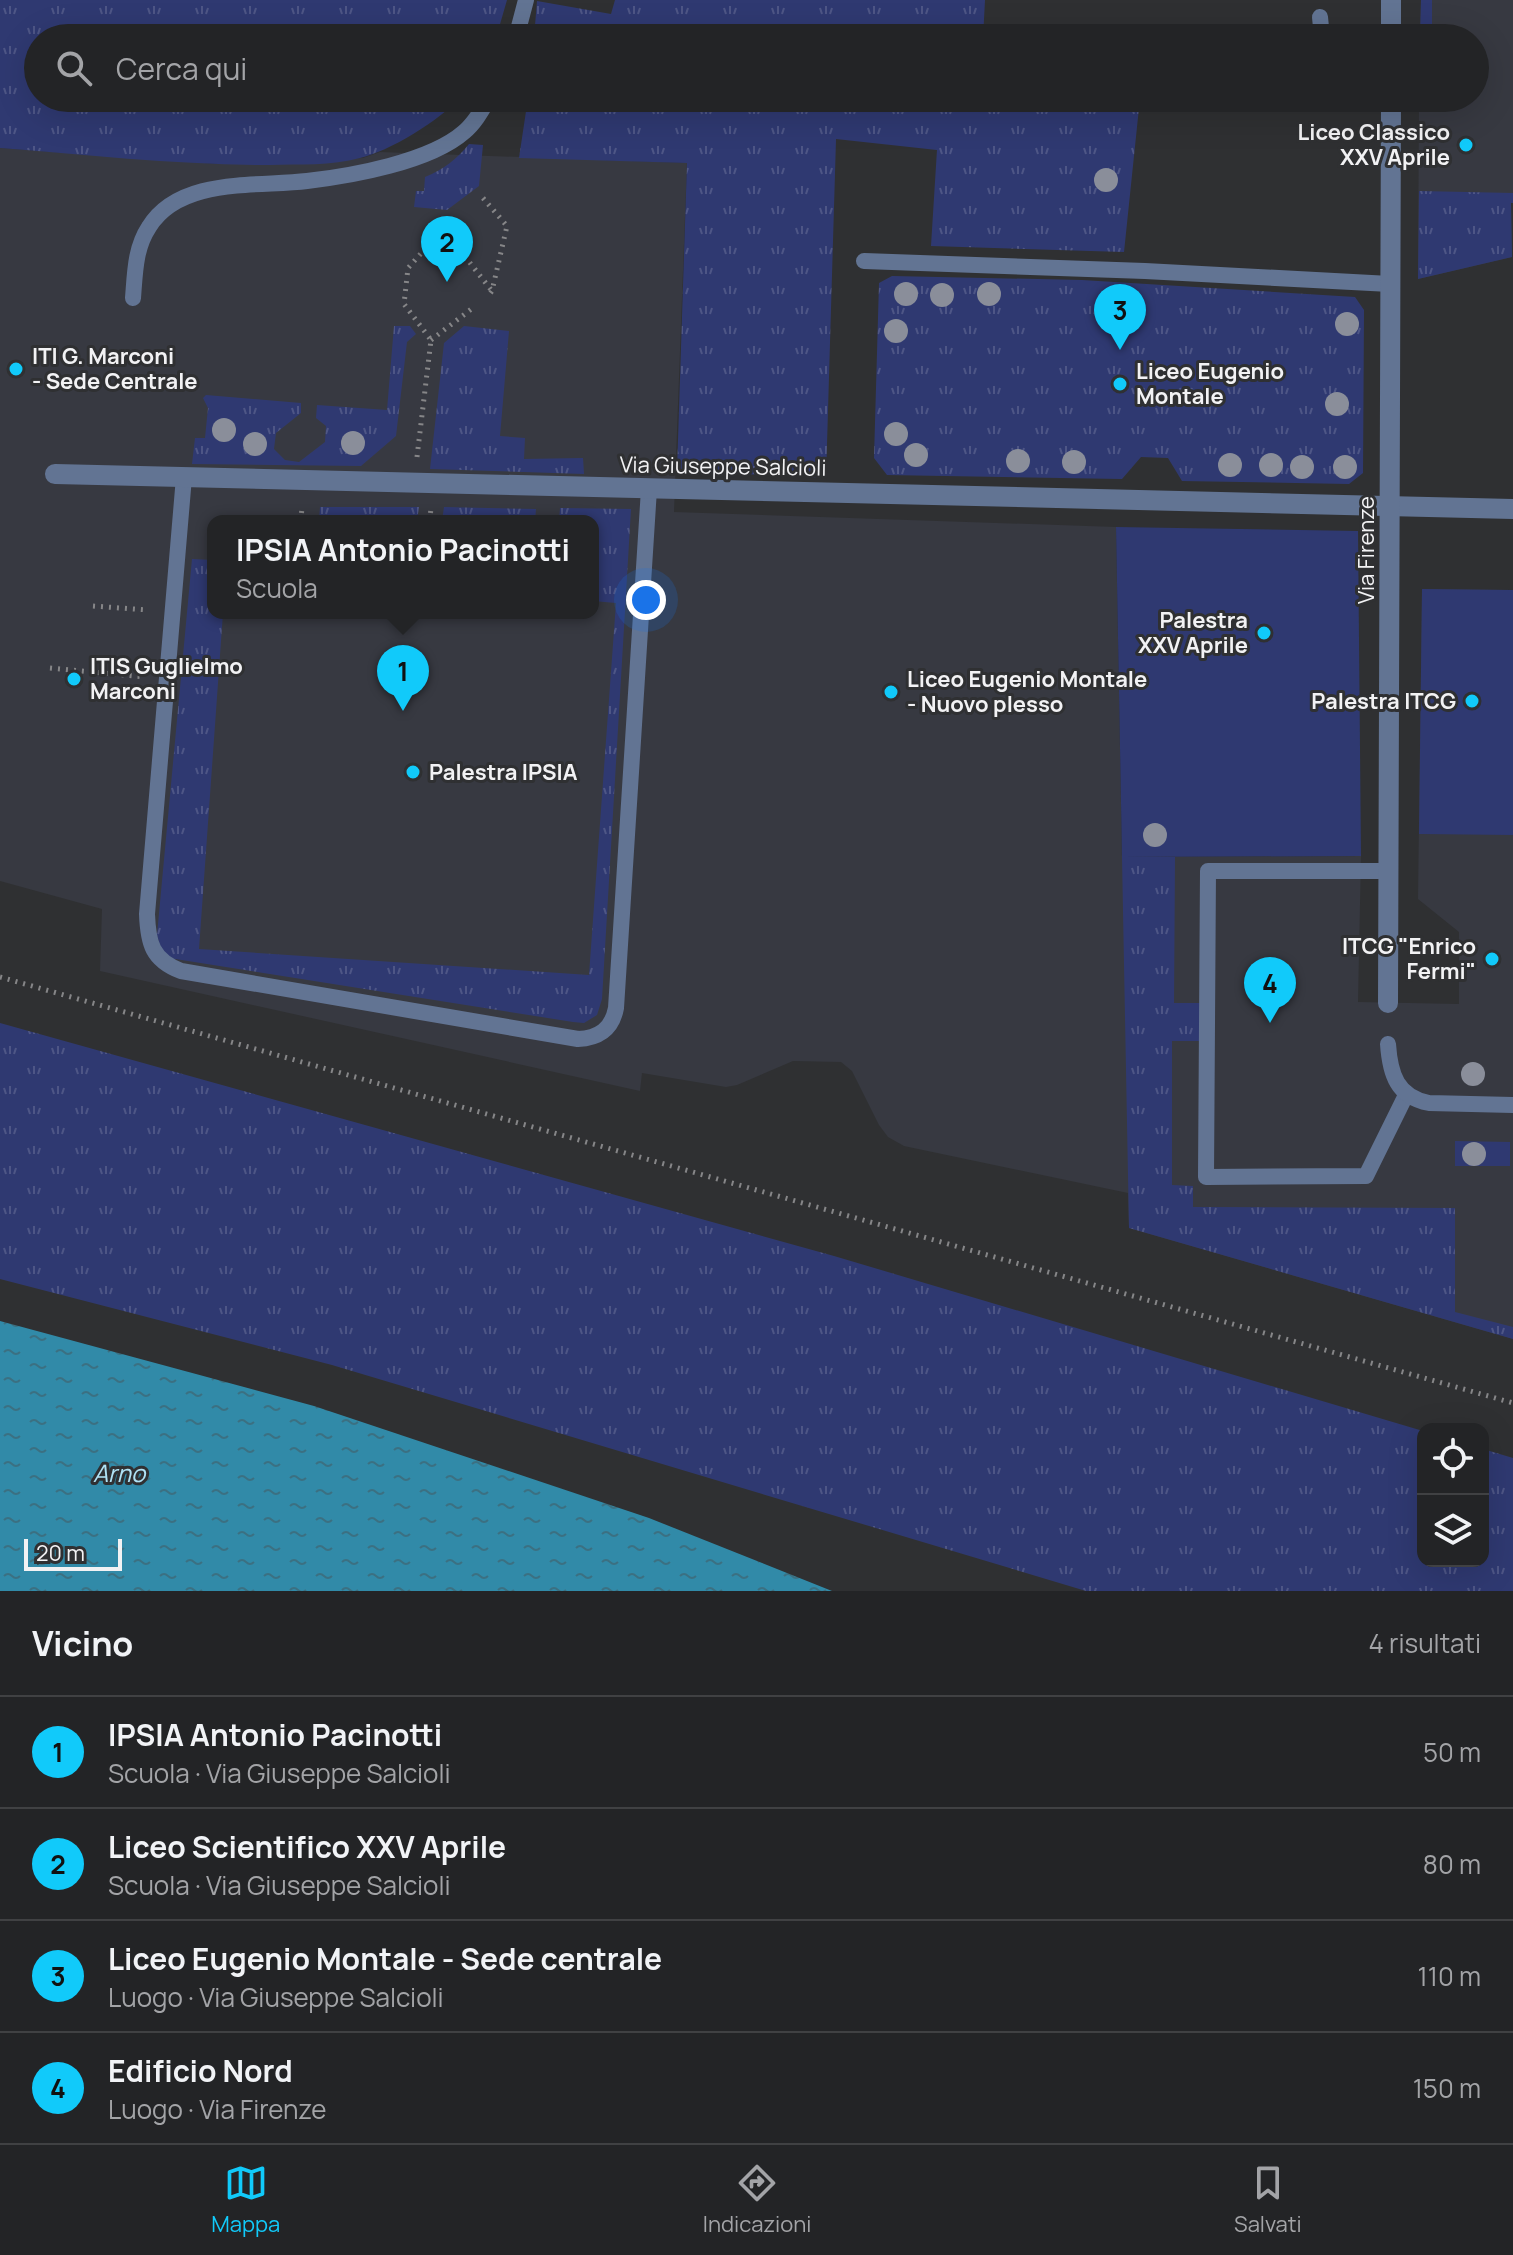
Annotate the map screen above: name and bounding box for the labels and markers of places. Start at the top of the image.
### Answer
place label: Liceo Classico XXV Aprile [1298,117,1450,172]
marker: Liceo Classico XXV Aprile [1457,136,1475,154]
pin: 2 [421,216,473,282]
pin: 3 [1094,284,1146,350]
place label: ITI G. Marconi - Sede Centrale [32,341,198,396]
place label: Liceo Eugenio Montale [1136,356,1284,411]
marker: ITI G. Marconi - Sede Centrale [7,360,25,378]
marker: Liceo Eugenio Montale [1111,375,1129,393]
place label: Palestra XXV Aprile [1138,605,1248,660]
marker: Palestra XXV Aprile [1255,624,1273,642]
pin: 1 [377,645,429,711]
place label: ITIS Guglielmo Marconi [90,651,243,706]
place label: Liceo Eugenio Montale - Nuovo plesso [907,664,1147,719]
marker: ITIS Guglielmo Marconi [65,670,83,688]
marker: Liceo Eugenio Montale - Nuovo plesso [882,683,900,701]
place label: Palestra ITCG [1311,686,1456,716]
marker: Palestra ITCG [1463,692,1481,710]
place label: Palestra IPSIA [429,757,578,787]
marker: Palestra IPSIA [404,763,422,781]
place label: ITCG "Enrico Fermi" [1342,931,1476,986]
marker: ITCG "Enrico Fermi" [1483,950,1501,968]
pin: 4 [1244,957,1296,1023]

